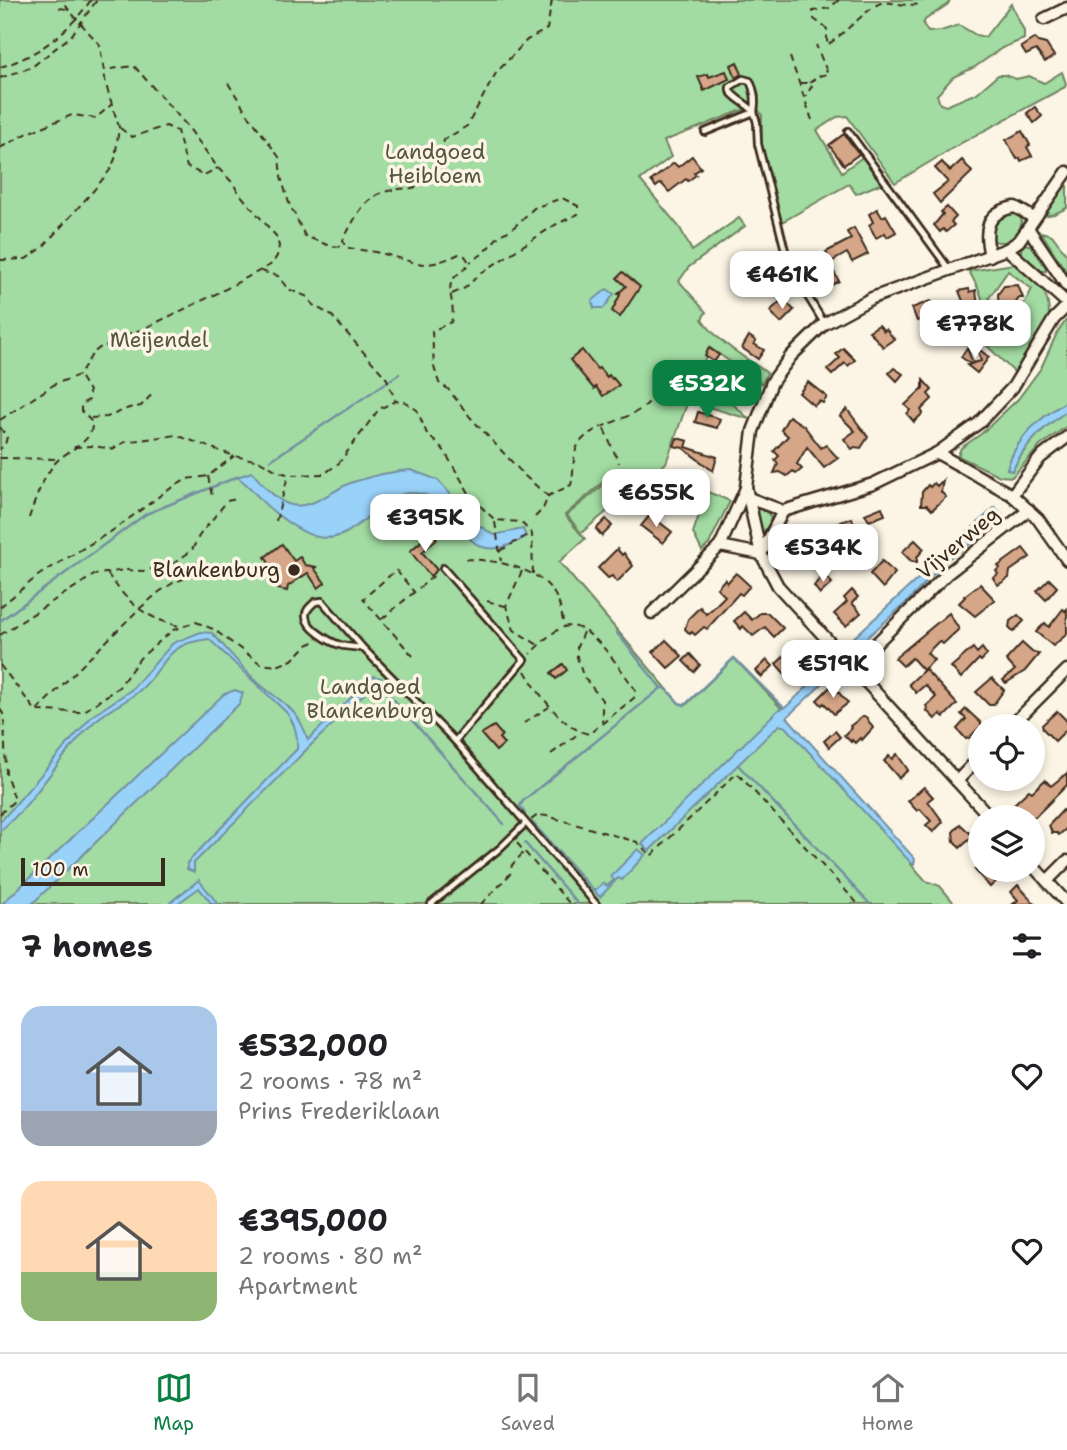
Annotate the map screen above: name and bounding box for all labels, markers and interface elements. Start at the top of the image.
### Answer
park label: Landgoed Heibloem [385,138,485,190]
pin: €461K [733,252,831,311]
text: €461K [746,259,818,289]
pin: €778K [926,300,1024,360]
text: €778K [936,308,1014,338]
park label: Meijendel [110,326,209,354]
pin: €532K [658,360,756,420]
text: €532K [668,368,746,398]
pin: €655K [607,470,705,529]
text: €655K [618,477,694,507]
pin: €395K [376,494,474,554]
street label: Vijverweg [911,500,1005,586]
text: €395K [386,502,464,532]
pin: €534K [774,524,872,584]
text: €534K [784,532,862,562]
place label: Blankenburg [153,556,280,584]
marker: Blankenburg [286,562,302,578]
pin: €519K [784,640,882,700]
text: €519K [797,648,869,678]
park label: Landgoed Blankenburg [306,673,434,725]
map controls [968,714,1045,882]
button: locate [968,714,1045,791]
button: layers [968,805,1045,882]
scale bar [21,855,164,887]
text: 100 m [32,857,89,882]
text: 7 homes [21,926,153,967]
icon: filters [1008,927,1046,965]
text: €532,000 [238,1025,388,1066]
icon: home [77,1034,161,1118]
icon: heart [1008,1057,1046,1095]
text: 2 rooms · 78 m² [238,1066,422,1096]
text: Prins Frederiklaan [238,1096,440,1126]
text: €395,000 [238,1200,388,1241]
icon: home [77,1209,161,1293]
icon: heart [1008,1232,1046,1270]
text: 2 rooms · 80 m² [238,1241,423,1271]
text: Apartment [238,1271,358,1301]
tab: Map [153,1369,194,1436]
tab: Saved [501,1369,555,1436]
tab: Home [861,1369,914,1436]

